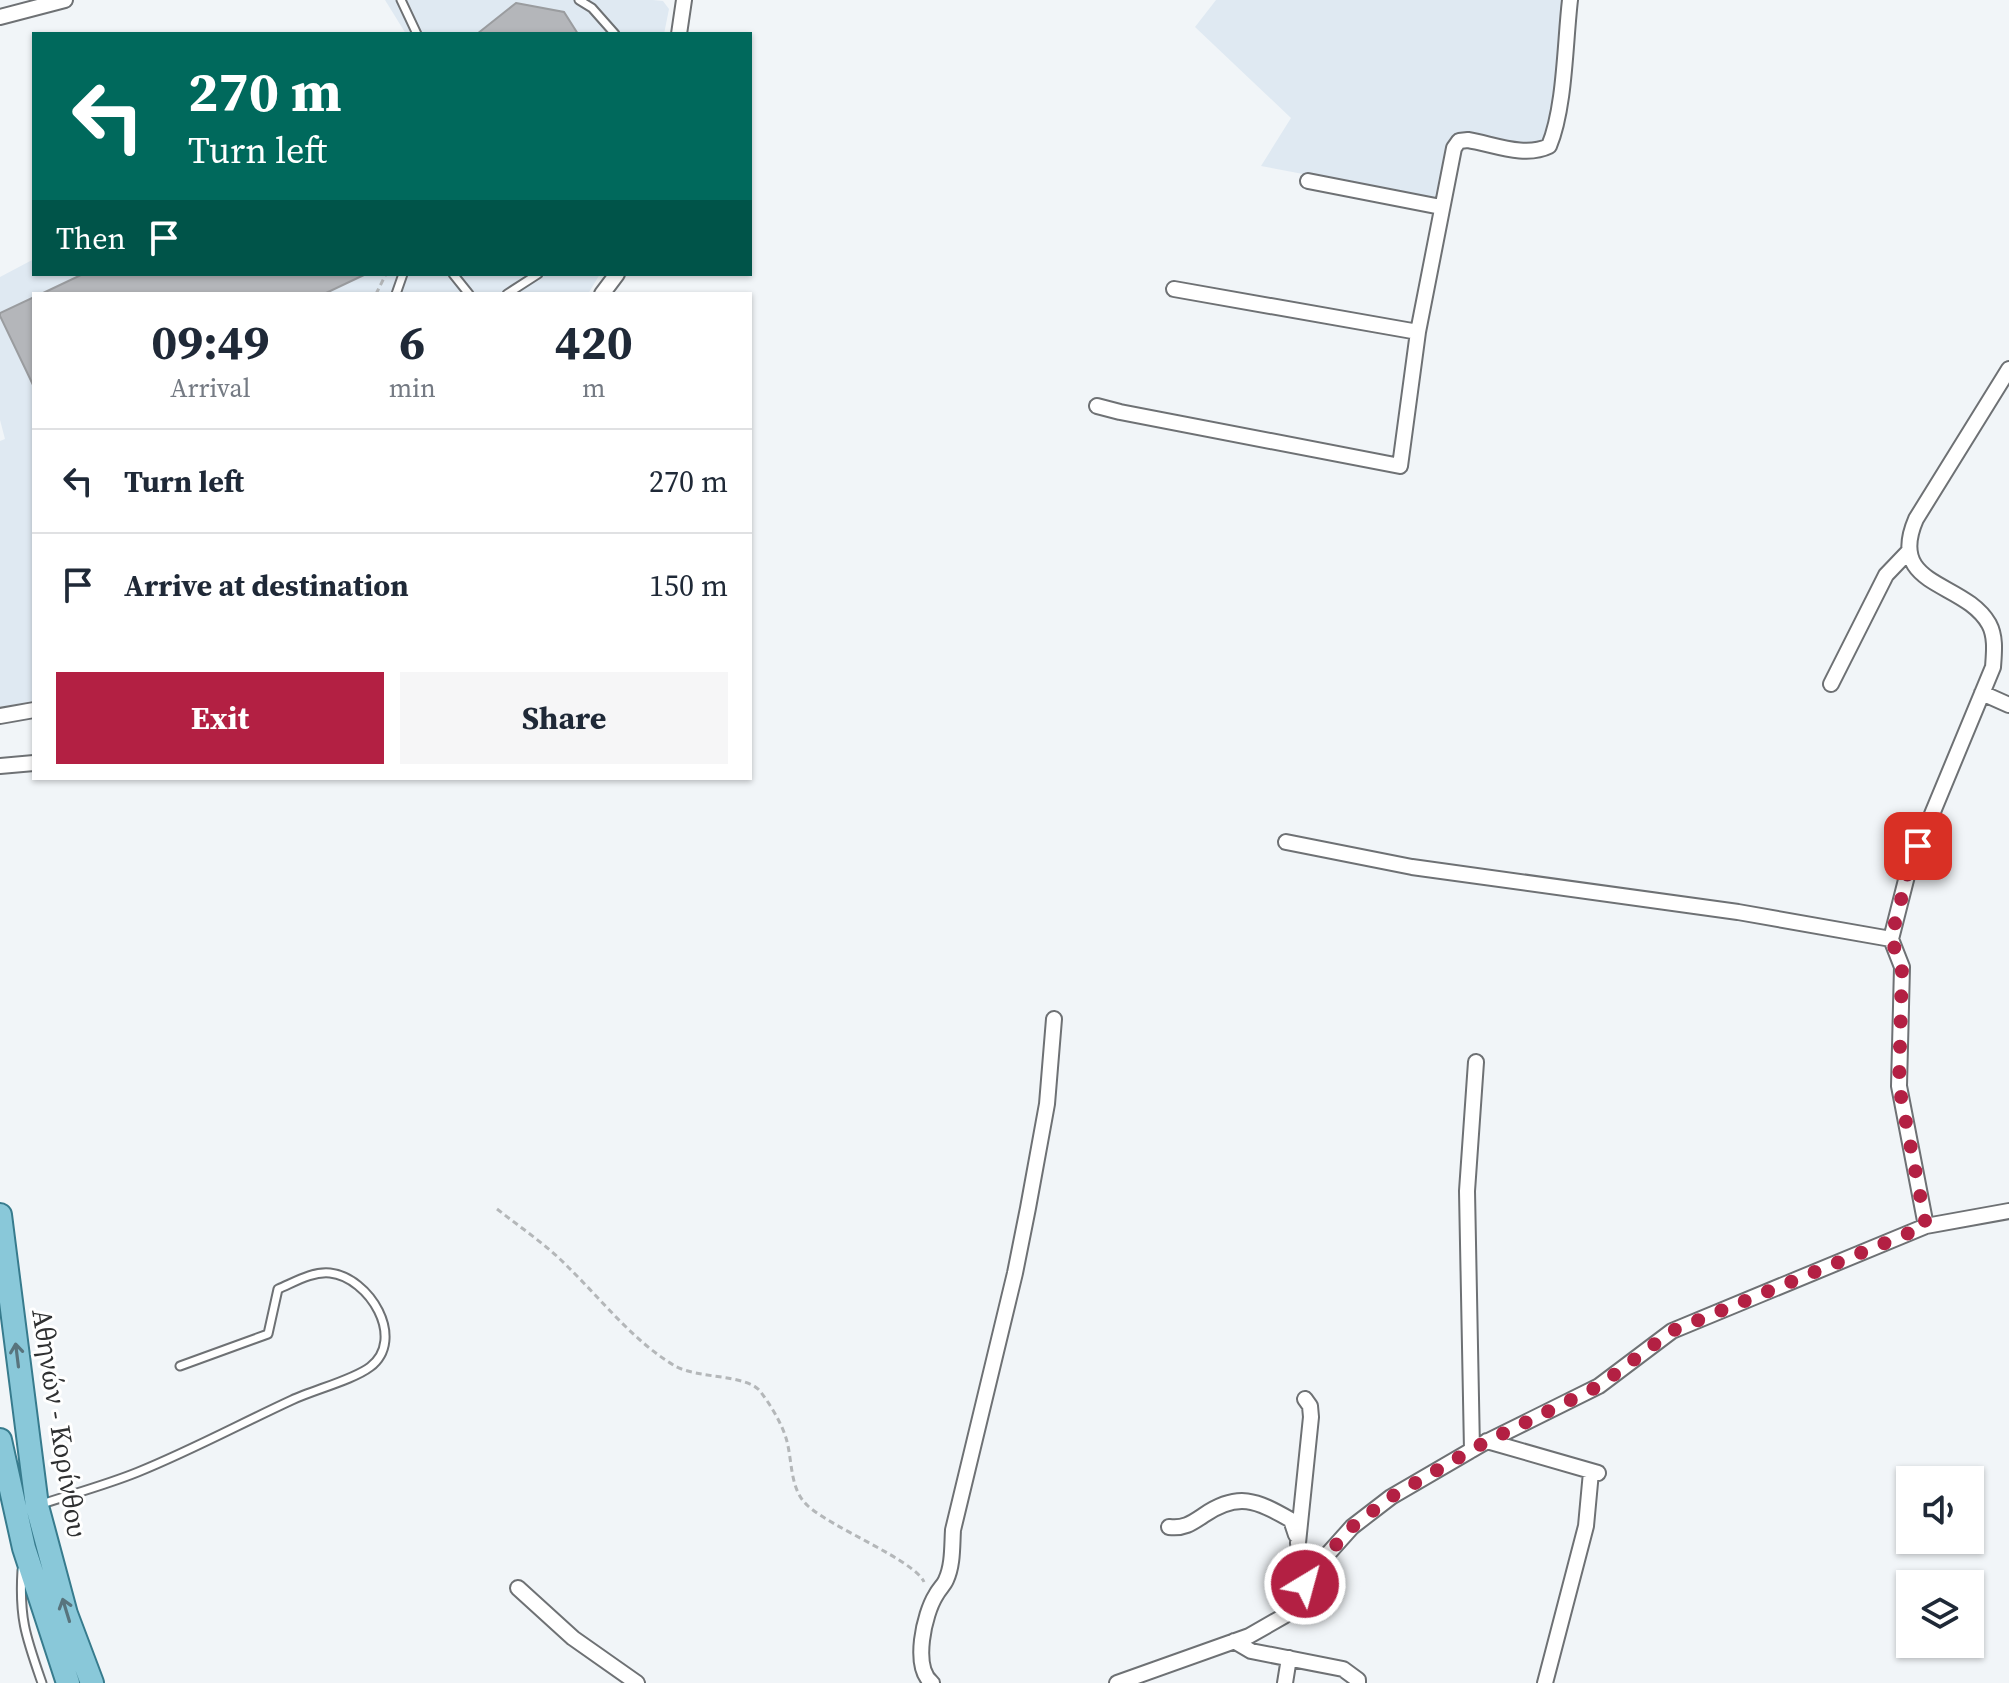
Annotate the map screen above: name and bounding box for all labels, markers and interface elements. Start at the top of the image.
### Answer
text: 270 m [188,53,342,130]
icon: left [56,64,160,168]
text: Turn left [188,126,327,175]
icon: arrive [142,216,186,260]
text: Then [56,218,126,259]
text: 09:49 [151,309,270,375]
text: 6 [399,309,425,375]
text: 420 [555,309,633,375]
text: Arrival [170,370,251,406]
text: min [389,370,436,406]
text: m [582,370,606,406]
icon: left [56,459,100,503]
text: Turn left [124,461,244,502]
text: 270 m [649,461,728,502]
icon: arrive [56,563,100,607]
text: Arrive at destination [124,565,409,606]
text: 150 m [649,565,728,606]
button: Exit [56,672,384,764]
button: Share [400,672,728,764]
pin [1884,812,1952,880]
icon: arrive [1896,824,1940,868]
street label: Αθηνών - Κορίνθου [23,1306,97,1540]
one-way arrow [9,1342,24,1369]
map controls [1896,1466,1984,1658]
button: sound [1896,1466,1984,1554]
position arrow [1263,1542,1347,1626]
button: layers [1896,1570,1984,1658]
one-way arrow [58,1597,73,1623]

